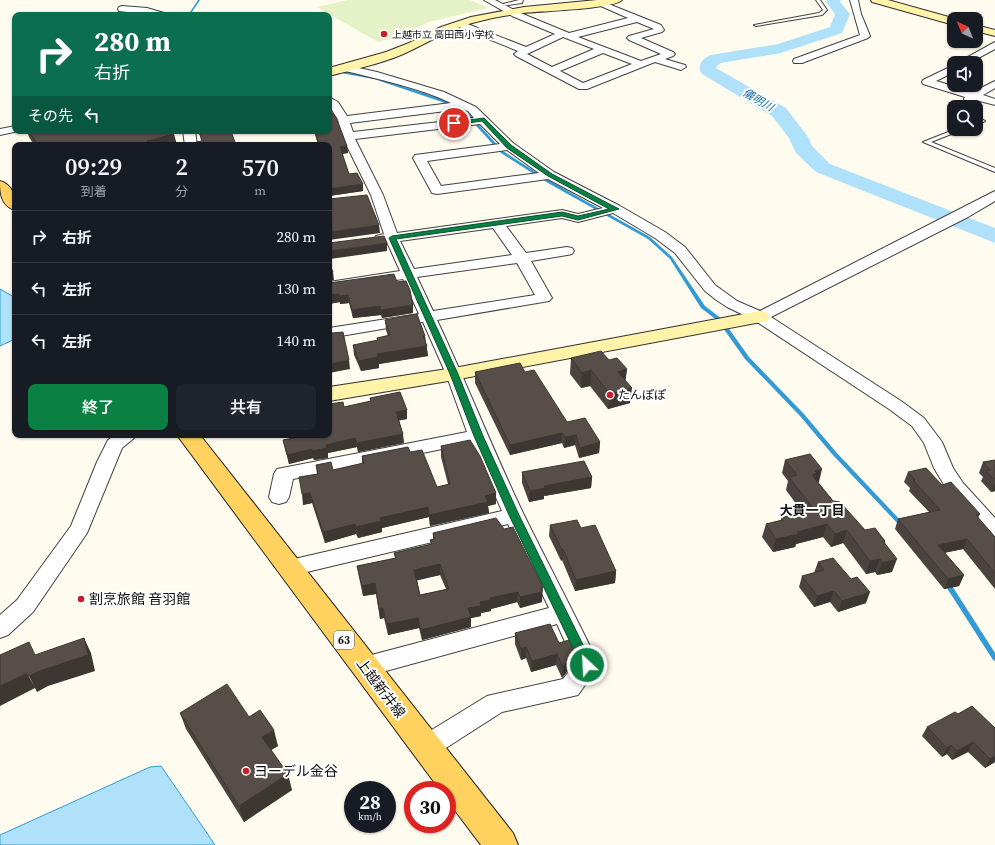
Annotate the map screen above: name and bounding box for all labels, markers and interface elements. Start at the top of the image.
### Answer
north arrow [947,12,983,48]
map controls [947,12,983,136]
text: 280 m [94,22,171,60]
icon: right [28,28,80,80]
place label: 上越市立 高田西小学校 [392,28,494,41]
marker: 上越市立 高田西小学校 [379,29,389,39]
button: sound [947,56,983,92]
text: 右折 [94,60,130,85]
water label: 儀明川 [740,85,777,115]
button: search [947,100,983,136]
icon: left [81,104,103,126]
text: その先 [28,105,73,126]
pin [437,106,471,140]
icon: arrive [443,112,465,134]
text: 09:29 [65,150,122,183]
text: 2 [176,150,188,183]
text: 570 [241,151,279,184]
text: m [254,182,266,199]
text: 到着 [81,183,107,200]
text: 分 [175,183,188,200]
icon: right [28,226,50,248]
text: 280 m [276,226,316,247]
text: 右折 [62,227,92,248]
icon: left [28,278,50,300]
text: 130 m [276,278,316,299]
text: 左折 [62,279,92,300]
icon: left [28,330,50,352]
text: 140 m [276,330,316,351]
text: 左折 [62,331,92,352]
button: 終了 [28,384,168,430]
button: 共有 [176,384,316,430]
place label: たんぽぽ [618,387,666,403]
marker: たんぽぽ [605,390,615,400]
district label: 大貫一丁目 [779,502,845,519]
place label: 割烹旅館 音羽館 [89,589,190,609]
marker: 割烹旅館 音羽館 [76,594,86,604]
road number: 63 [334,631,354,649]
position arrow [566,644,608,686]
street label: 上越新井線 [352,654,410,722]
place label: ヨーデル金谷 [254,761,338,781]
marker: ヨーデル金谷 [241,766,251,776]
speed limit sign: 30 [404,781,456,833]
text: 28 [359,788,381,816]
text: km/h [358,810,382,823]

